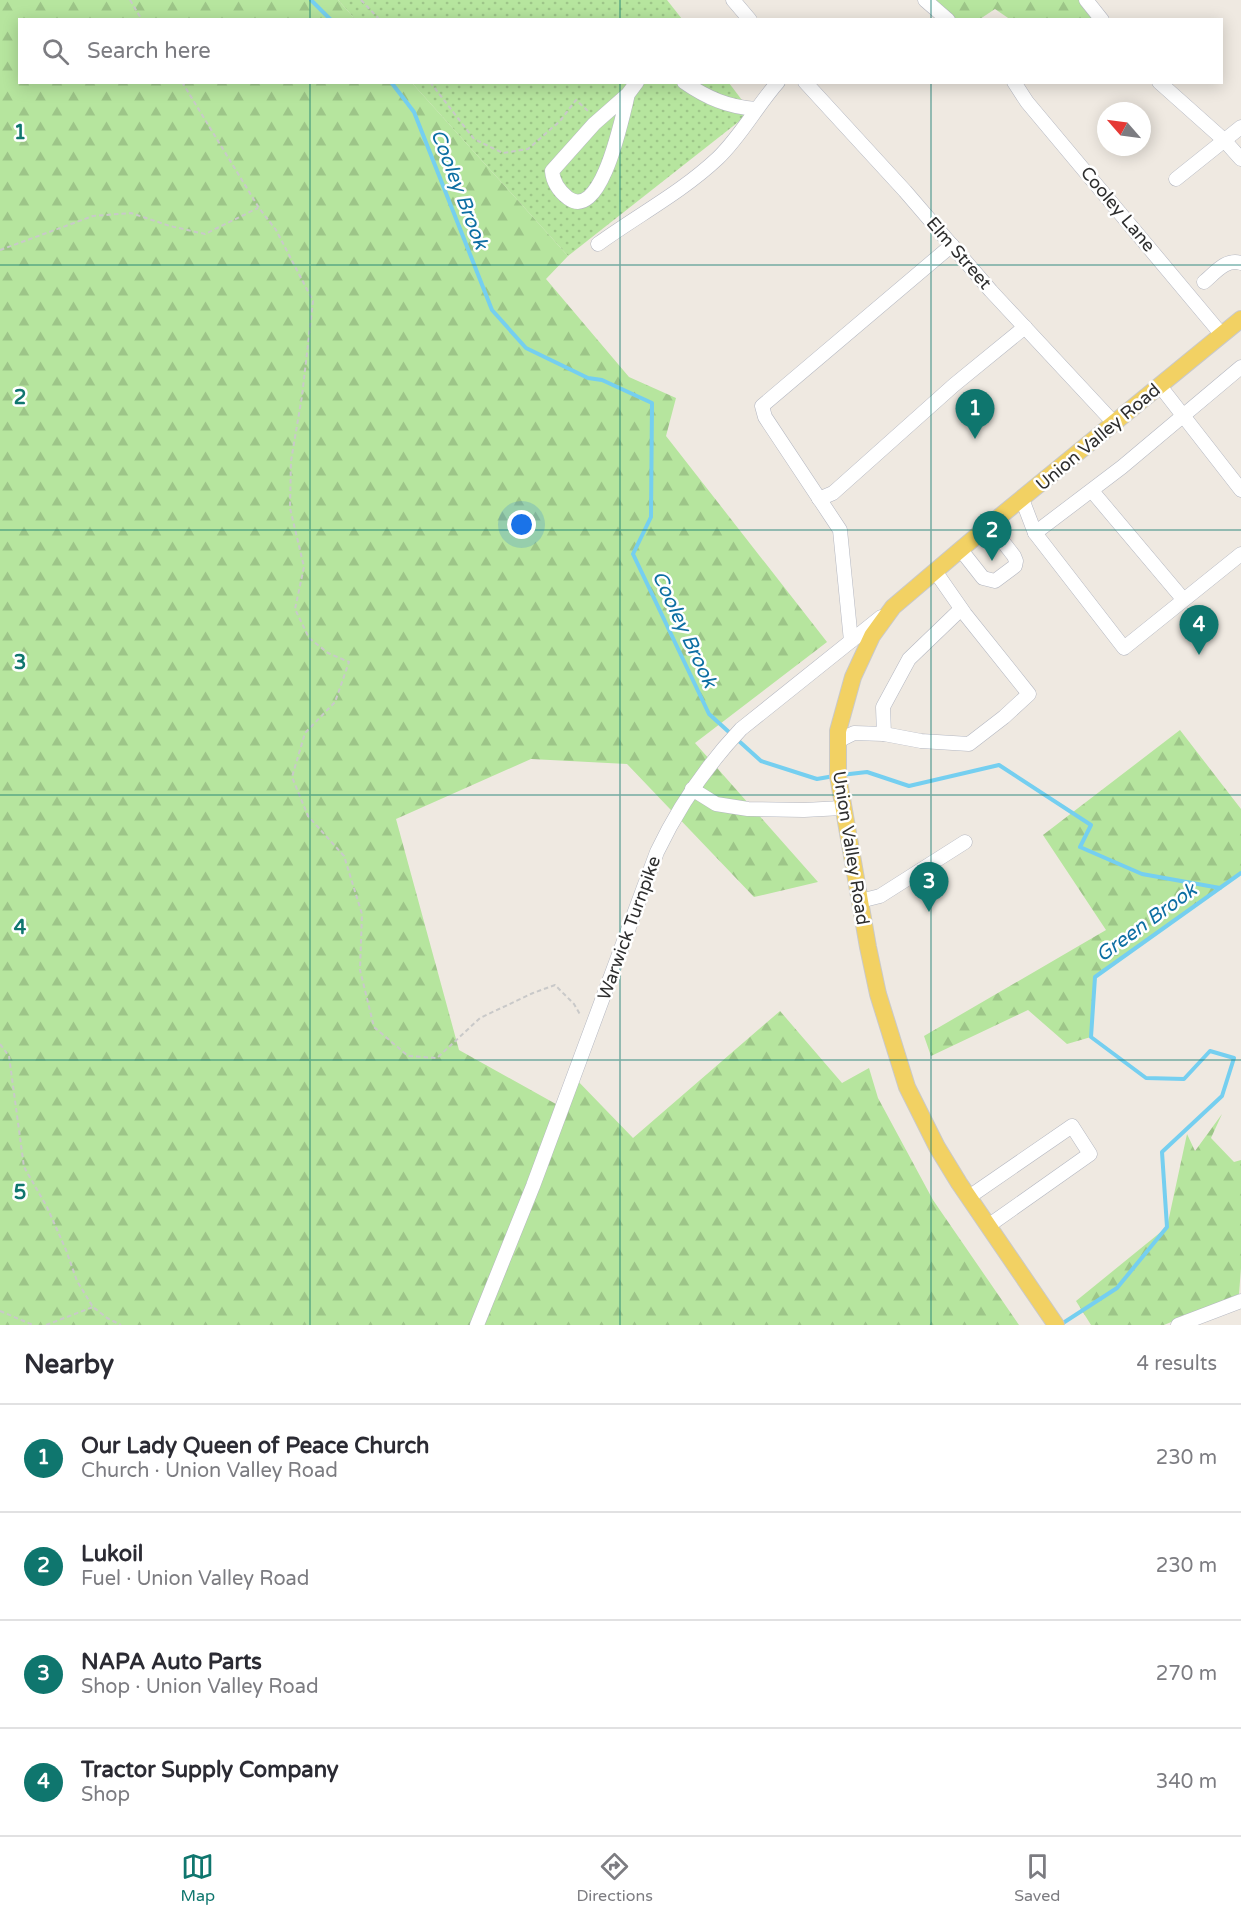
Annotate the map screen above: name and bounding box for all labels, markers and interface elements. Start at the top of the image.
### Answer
search box [18,18,1223,84]
icon: search [39,35,72,68]
text: Search here [87,38,211,64]
north arrow [1097,102,1151,156]
text: 1 [14,121,26,145]
water label: Cooley Brook [425,126,494,255]
street label: Cooley Lane [1076,162,1160,256]
street label: Elm Street [922,212,996,294]
street label: Union Valley Road [1031,379,1165,495]
text: 2 [14,386,26,410]
pin: 1 [956,390,994,439]
your location [507,510,536,539]
pin: 2 [972,512,1012,561]
water label: Cooley Brook [647,567,723,694]
pin: 4 [1180,606,1218,655]
text: 3 [14,651,26,675]
street label: Union Valley Road [828,769,874,927]
street label: Warwick Turnpike [593,853,665,1003]
pin: 3 [910,862,948,912]
water label: Green Brook [1091,877,1203,967]
text: 4 [14,916,27,940]
text: 5 [14,1181,26,1205]
text: Nearby [24,1349,114,1380]
text: 4 results [1137,1352,1217,1376]
text: Our Lady Queen of Peace Church [81,1433,430,1459]
text: 1 [37,1446,50,1470]
text: 230 m [1156,1446,1217,1470]
text: Church · Union Valley Road [81,1459,338,1483]
text: Lukoil [81,1541,143,1567]
text: 2 [37,1554,50,1578]
text: 230 m [1156,1554,1217,1578]
text: Fuel · Union Valley Road [81,1567,309,1591]
text: NAPA Auto Parts [81,1649,262,1675]
text: 3 [37,1662,50,1686]
text: 270 m [1156,1662,1217,1686]
text: Shop · Union Valley Road [81,1675,319,1699]
text: Tractor Supply Company [81,1757,339,1783]
text: 4 [37,1770,50,1794]
text: 340 m [1156,1770,1217,1794]
text: Shop [81,1783,130,1807]
tab: Map [181,1850,215,1906]
tab: Directions [576,1850,653,1906]
tab: Saved [1014,1850,1060,1906]

